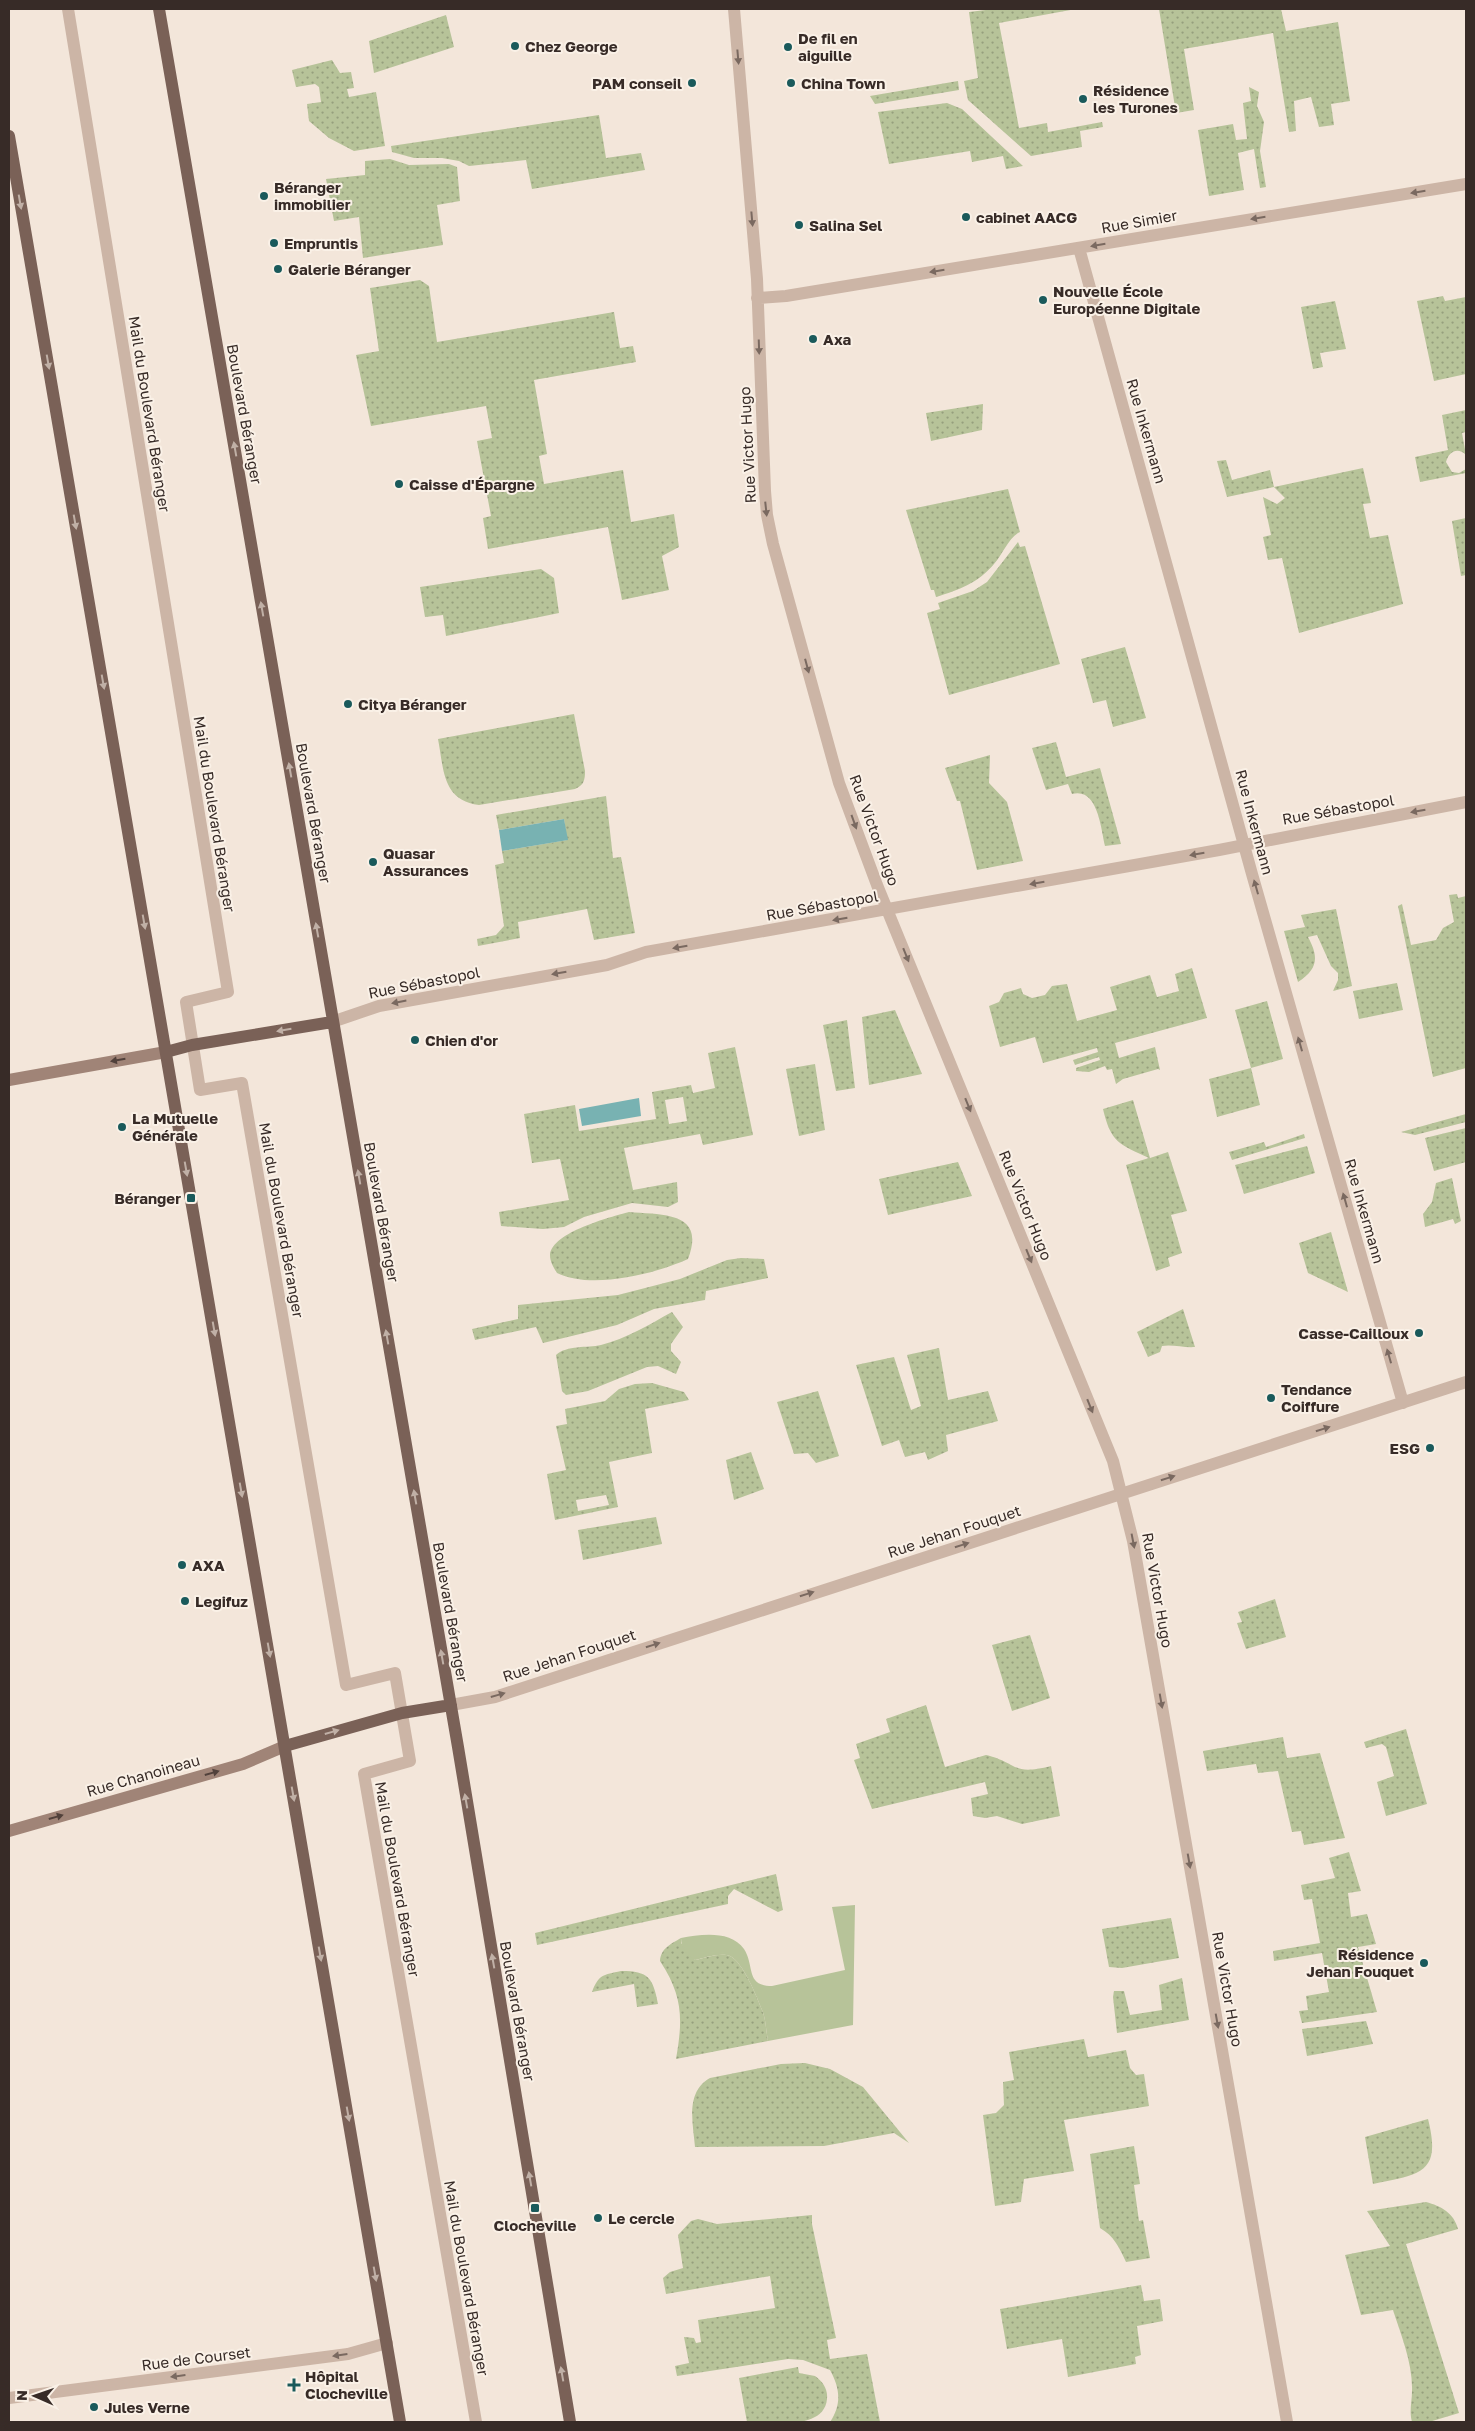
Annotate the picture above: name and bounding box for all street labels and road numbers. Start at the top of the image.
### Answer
street label: Rue Simier [1100,205,1179,237]
street label: Mail du Boulevard Béranger [126,315,174,513]
street label: Boulevard Béranger [224,342,266,486]
street label: Rue Inkermann [1123,376,1171,486]
street label: Rue Victor Hugo [735,386,759,504]
street label: Mail du Boulevard Béranger [191,715,239,913]
street label: Boulevard Béranger [293,741,335,885]
street label: Rue Inkermann [1232,767,1278,877]
street label: Rue Victor Hugo [847,772,903,888]
street label: Rue Sébastopol [1281,790,1396,828]
street label: Rue Sébastopol [765,886,880,924]
street label: Rue Sébastopol [367,962,482,1002]
street label: Mail du Boulevard Béranger [256,1121,308,1319]
street label: Boulevard Béranger [361,1140,403,1284]
street label: Rue Victor Hugo [996,1147,1056,1263]
street label: Rue Inkermann [1341,1156,1389,1266]
street label: Rue Jehan Fouquet [885,1501,1023,1561]
street label: Rue Victor Hugo [1139,1531,1177,1649]
street label: Boulevard Béranger [430,1540,472,1684]
street label: Rue Jehan Fouquet [500,1625,638,1685]
street label: Rue Chanoineau [84,1750,202,1800]
street label: Mail du Boulevard Béranger [372,1780,424,1978]
street label: Rue Victor Hugo [1209,1930,1247,2048]
street label: Boulevard Béranger [497,1939,539,2083]
street label: Mail du Boulevard Béranger [441,2179,493,2377]
street label: Rue de Courset [140,2342,252,2374]

